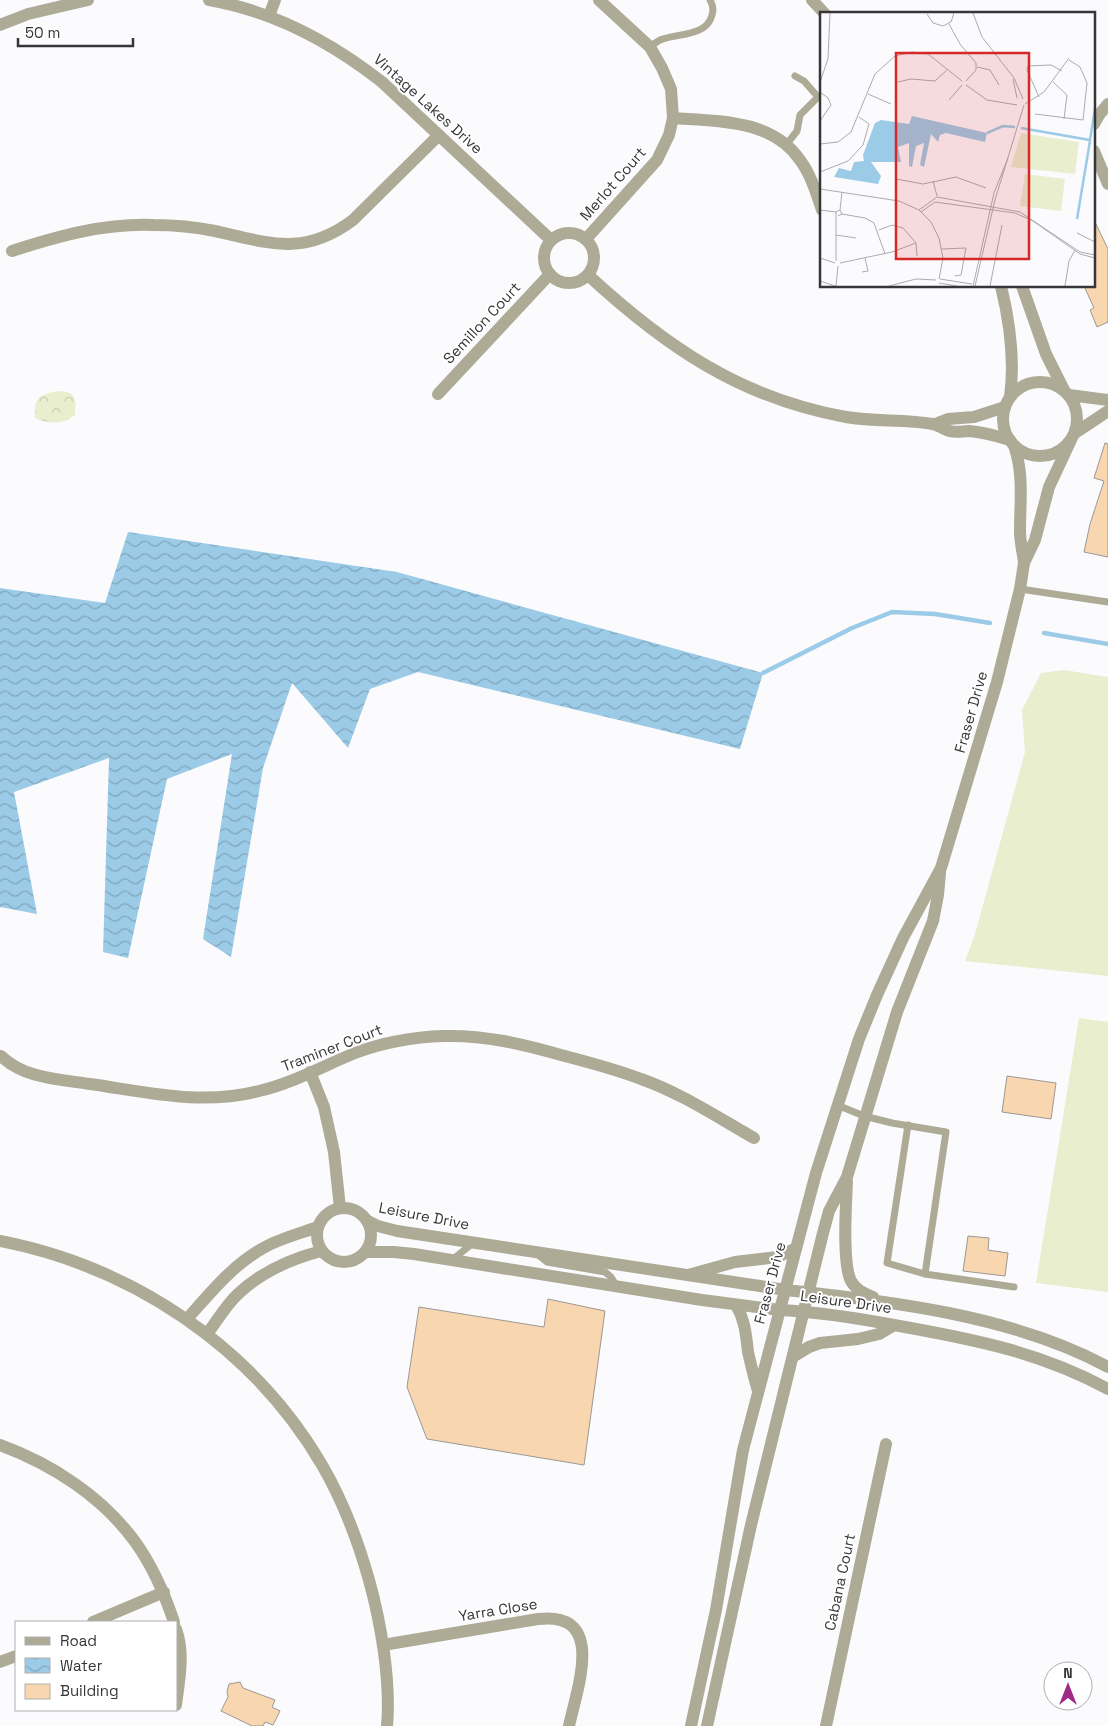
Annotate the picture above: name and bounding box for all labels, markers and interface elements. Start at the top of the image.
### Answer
inset map [820,12,1096,288]
scale bar [18,15,132,47]
text: 50 m [25,23,60,42]
street label: Vintage Lakes Drive [370,50,487,158]
street label: Merlot Court [575,143,650,224]
street label: Semillon Court [439,278,524,368]
street label: Fraser Drive [950,669,991,755]
street label: Traminer Court [279,1020,385,1075]
street label: Leisure Drive [377,1197,471,1234]
street label: Fraser Drive [749,1240,790,1326]
street label: Leisure Drive [799,1286,893,1317]
street label: Cabana Court [820,1531,859,1632]
street label: Yarra Close [457,1594,539,1625]
legend [15,1621,178,1711]
text: Road [60,1631,97,1650]
text: Water [60,1656,103,1675]
north arrow [1043,1661,1093,1711]
text: N [1063,1664,1073,1682]
text: Building [60,1681,119,1700]

